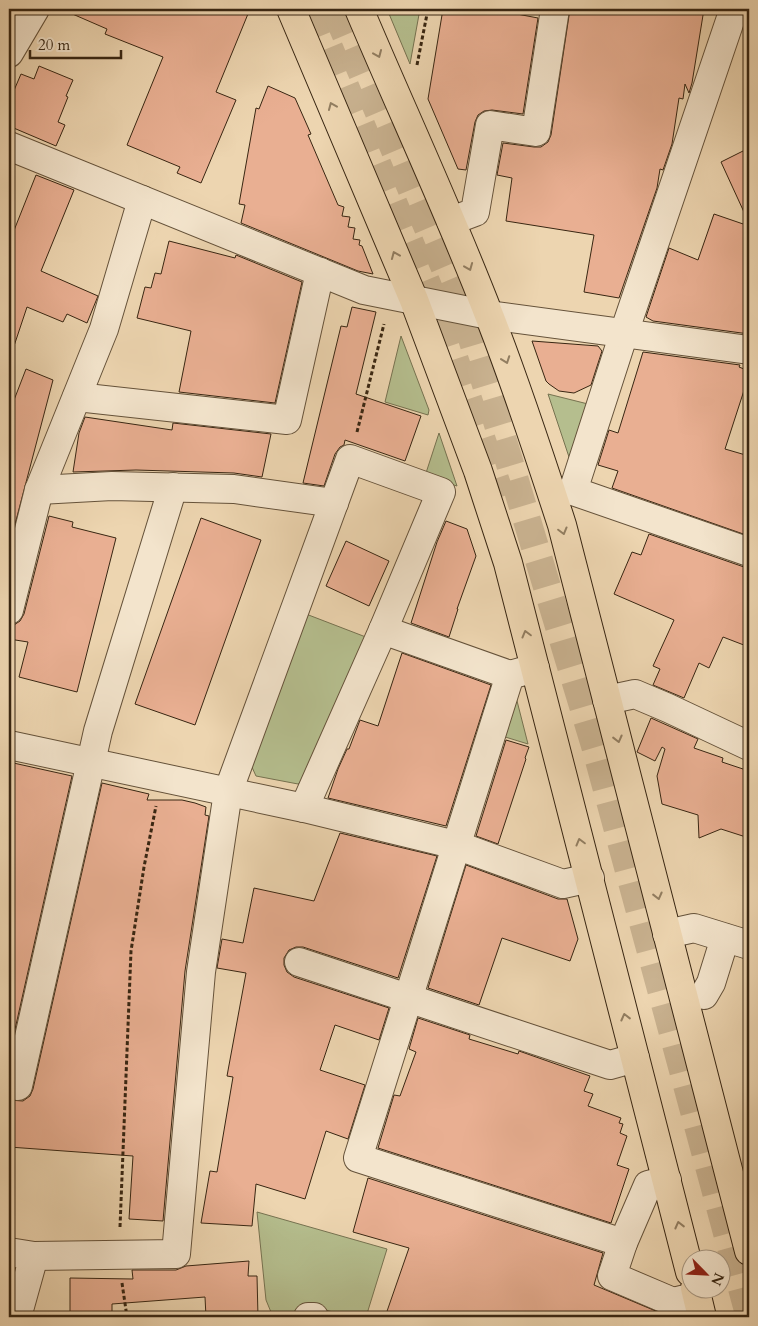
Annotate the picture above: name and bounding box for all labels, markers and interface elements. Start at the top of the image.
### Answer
scale bar [30,28,121,60]
text: 20 m [38,35,70,55]
one-way arrow [372,49,382,58]
one-way arrow [327,102,338,111]
one-way arrow [391,251,402,260]
one-way arrow [464,262,474,270]
one-way arrow [500,356,510,364]
one-way arrow [558,526,568,535]
one-way arrow [522,630,532,638]
one-way arrow [612,734,622,743]
one-way arrow [576,839,586,847]
one-way arrow [652,892,663,901]
one-way arrow [620,1013,630,1021]
one-way arrow [674,1221,684,1229]
north arrow [680,1248,730,1298]
text: N [706,1270,729,1289]

